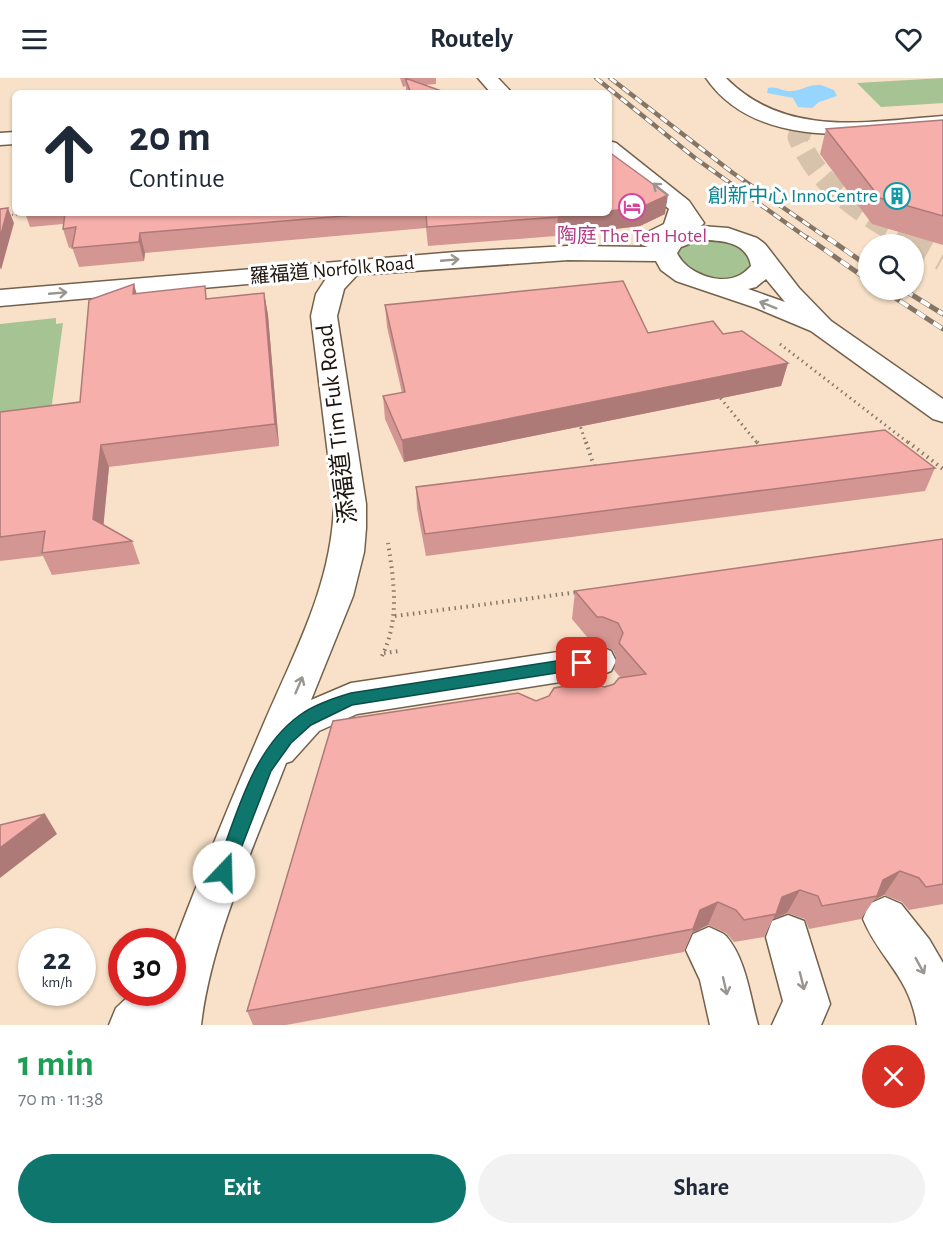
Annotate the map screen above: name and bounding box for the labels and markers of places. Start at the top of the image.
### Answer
building icon: 創新中心 InnoCentre [882,181,912,211]
place label: 創新中心 InnoCentre [708,184,878,206]
hotel icon: 陶庭 The Ten Hotel [617,192,647,222]
place label: 陶庭 The Ten Hotel [557,225,707,246]
pin [556,637,607,688]

